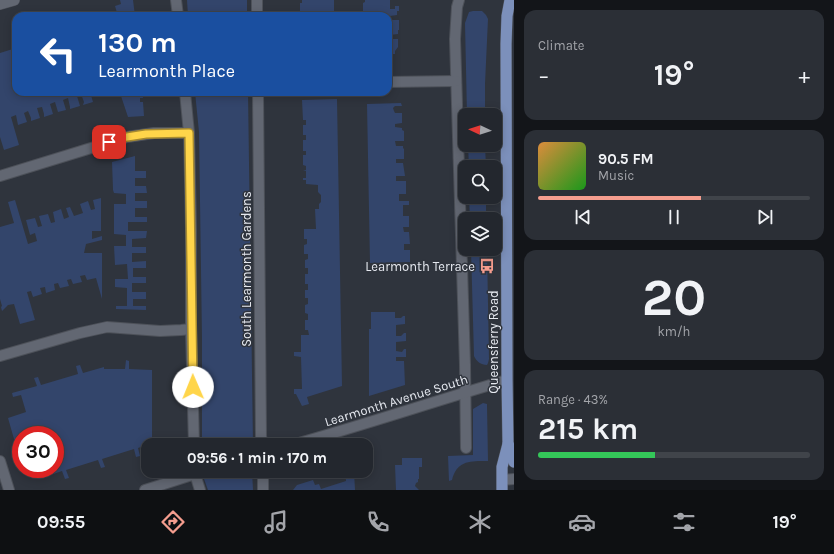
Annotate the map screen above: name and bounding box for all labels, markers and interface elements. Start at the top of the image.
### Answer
text: 130 m [98,26,177,59]
icon: left [32,28,84,80]
text: Climate [538,38,584,53]
text: 19° [654,57,694,93]
text: Learmonth Place [98,60,235,82]
text: − [538,63,550,89]
text: + [798,63,810,89]
north arrow [458,108,502,152]
map controls [458,108,502,256]
pin [92,125,126,159]
icon: arrive [98,131,120,153]
text: 90.5 FM [598,150,654,168]
button: search [458,160,502,204]
text: Music [598,168,634,183]
street label: South Learmonth Gardens [239,191,254,347]
icon: previous [572,206,594,228]
icon: pause [663,206,685,228]
icon: next [754,206,776,228]
button: layers [458,212,502,256]
bus stop icon: Learmonth Terrace [478,257,496,275]
place label: Learmonth Terrace [365,259,475,274]
text: 20 [642,267,706,328]
street label: Queensferry Road [486,290,501,394]
text: km/h [658,324,690,339]
position arrow [172,366,214,408]
street label: Learmonth Avenue South [323,372,470,429]
text: Range · 43% [538,392,608,407]
text: 215 km [538,411,638,447]
speed limit sign: 30 [12,426,64,478]
text: 09:56 · 1 min · 170 m [187,449,327,467]
icon: directions [159,508,187,536]
icon: music [262,508,290,536]
icon: phone [364,508,392,536]
icon: climate [466,508,494,536]
icon: car [568,508,596,536]
icon: filters [670,508,698,536]
text: 09:55 [37,511,85,533]
text: 19° [772,511,797,533]

